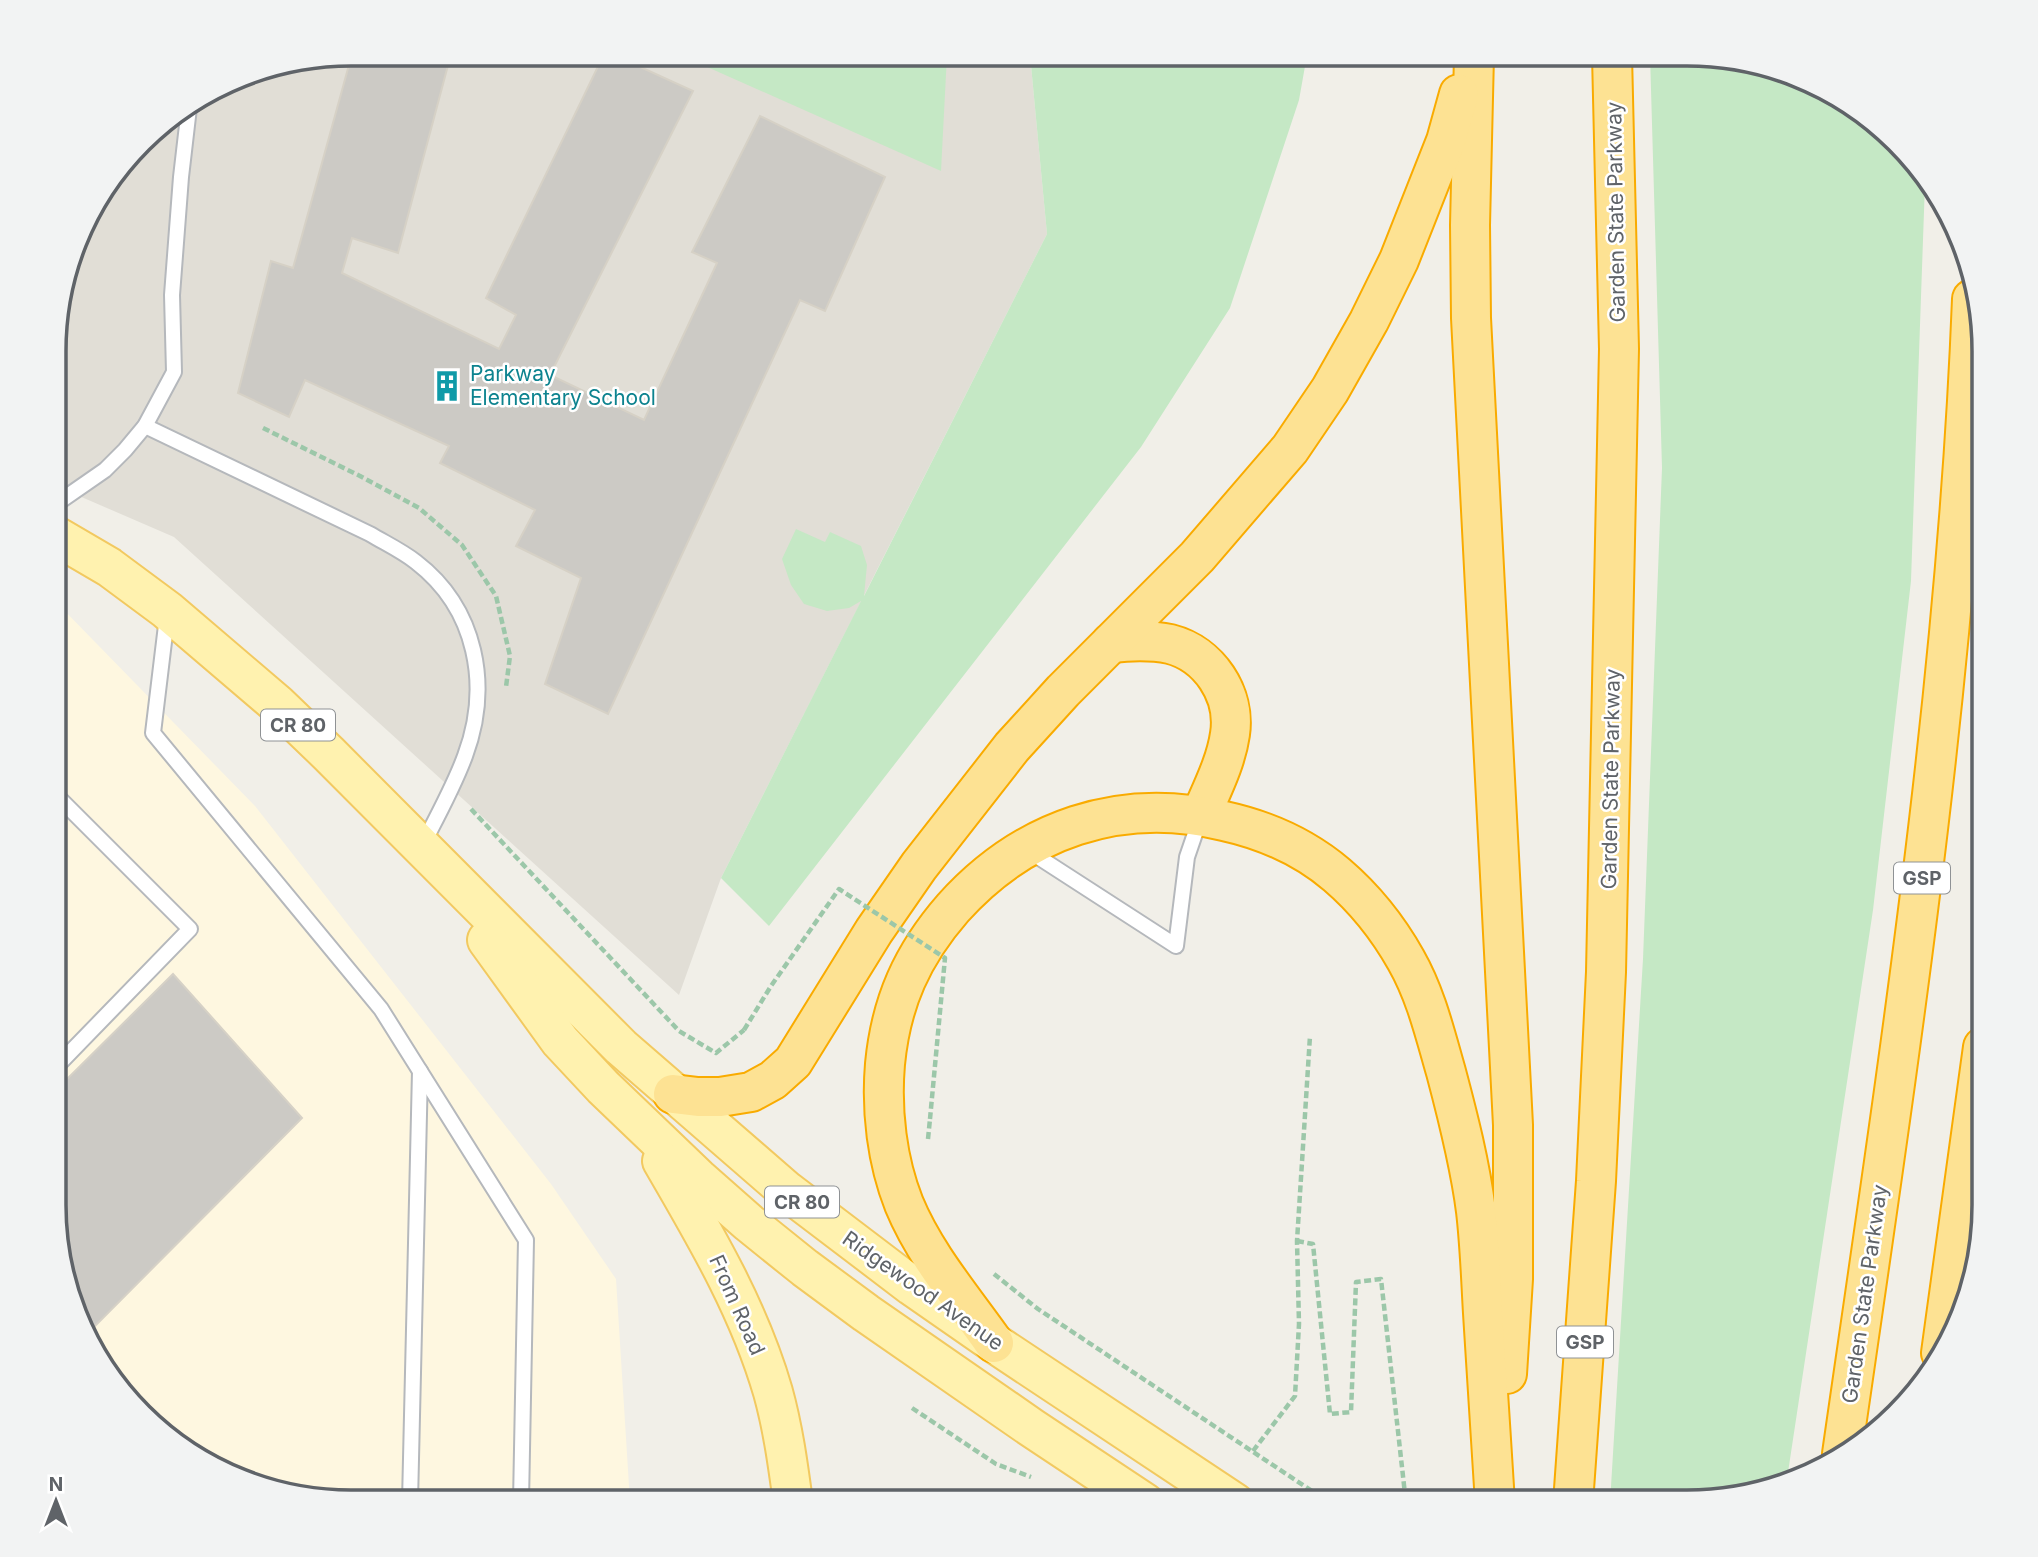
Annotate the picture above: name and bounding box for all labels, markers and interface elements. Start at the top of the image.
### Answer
street label: Garden State Parkway [1601,101,1630,323]
place label: Parkway Elementary School [470,361,656,410]
building icon: Parkway Elementary School [430,369,464,403]
street label: Garden State Parkway [1596,668,1625,890]
road number: CR 80 [261,710,335,740]
road number: GSP [1894,862,1950,894]
street label: Garden State Parkway [1837,1183,1892,1405]
road number: CR 80 [765,1186,839,1218]
street label: Ridgewood Avenue [838,1226,1009,1356]
street label: From Road [704,1251,771,1359]
road number: GSP [1557,1326,1613,1358]
north arrow [21,1466,91,1536]
text: N [49,1473,63,1496]

